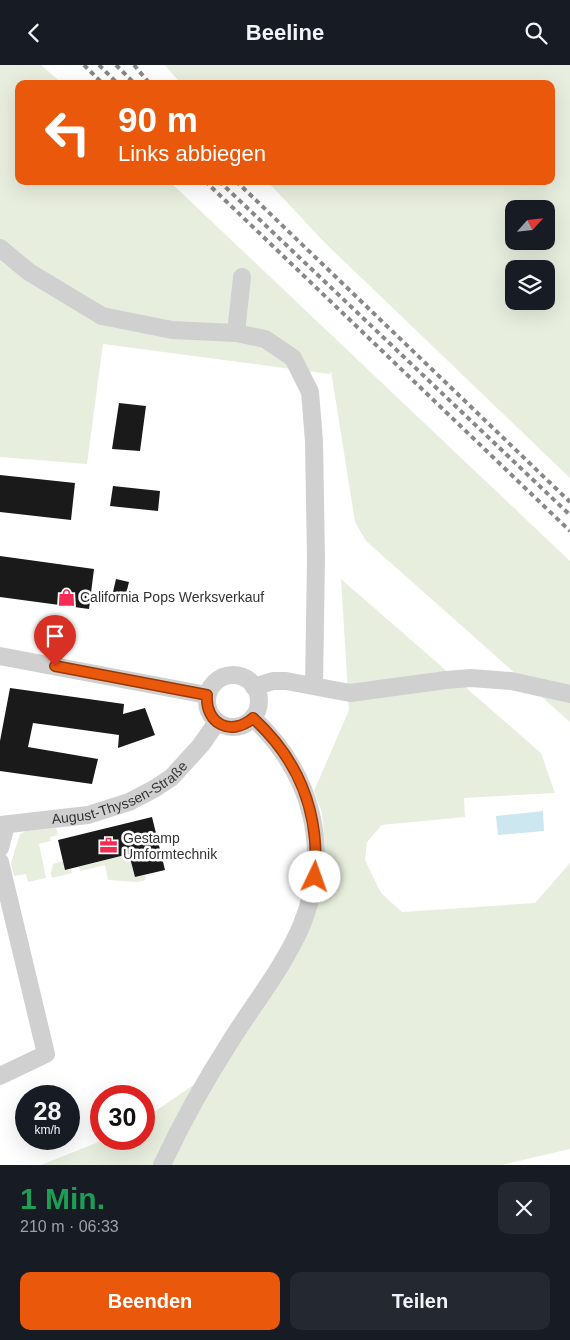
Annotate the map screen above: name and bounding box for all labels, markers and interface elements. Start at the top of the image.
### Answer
icon: back [20,19,48,47]
icon: search [522,19,550,47]
text: Beeline [246,20,324,45]
icon: left [35,100,100,165]
text: 90 m [118,100,198,139]
text: Links abbiegen [118,141,266,166]
north arrow [505,200,555,250]
map controls [505,200,555,310]
button: layers [505,260,555,310]
shop icon: California Pops Werksverkauf [56,587,76,607]
place label: California Pops Werksverkauf [80,589,264,605]
pin [34,615,76,666]
icon: arrive [41,622,69,650]
street label: August-Thyssen-Straße [51,758,191,827]
place label: Gestamp Umformtechnik [123,830,218,862]
office icon: Gestamp Umformtechnik [99,836,119,856]
position arrow [288,850,340,902]
speed limit sign: 30 [90,1085,155,1150]
text: 28 [34,1097,61,1125]
text: km/h [34,1123,61,1137]
text: 1 Min. [20,1182,105,1215]
button: close [498,1182,550,1234]
text: 210 m · 06:33 [20,1218,119,1235]
button: Beenden [20,1272,280,1330]
button: Teilen [290,1272,550,1330]

